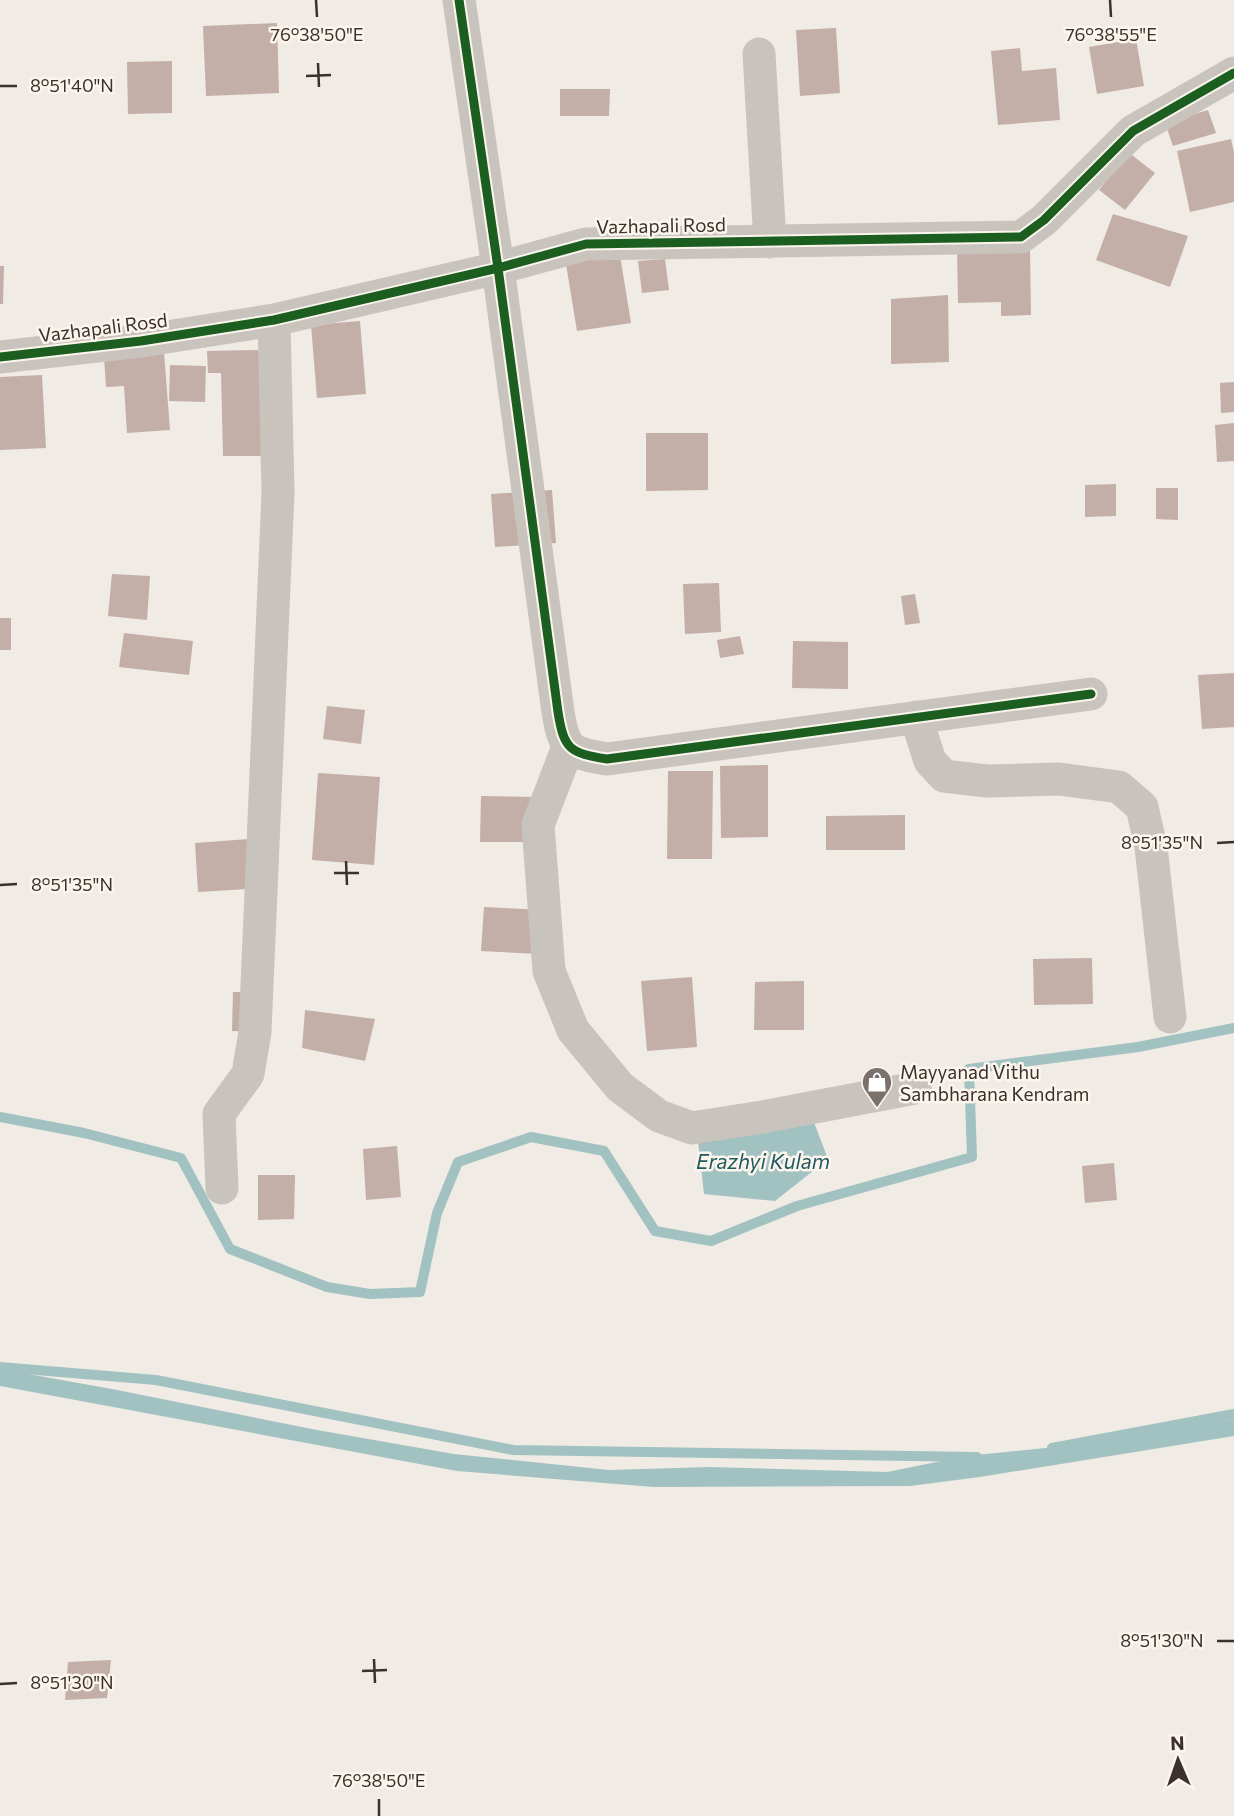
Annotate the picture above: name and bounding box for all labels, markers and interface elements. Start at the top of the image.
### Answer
text: 76°38'50"E [270,23,364,45]
text: 76°38'55"E [1065,23,1157,45]
text: 8°51'40"N [30,74,114,96]
street label: Vazhapali Rosd [596,212,726,238]
street label: Vazhapali Rosd [37,308,169,346]
text: 8°51'35"N [1121,831,1203,853]
text: 8°51'35"N [31,873,113,895]
place label: Mayyanad Vithu Sambharana Kendram [900,1060,1089,1105]
shop icon: Mayyanad Vithu Sambharana Kendram [860,1065,894,1109]
water label: Erazhyi Kulam [696,1148,830,1173]
text: 8°51'30"N [1120,1629,1204,1651]
text: 8°51'30"N [30,1671,114,1693]
north arrow [1143,1725,1213,1795]
text: N [1170,1731,1185,1754]
text: 76°38'50"E [332,1769,426,1791]

